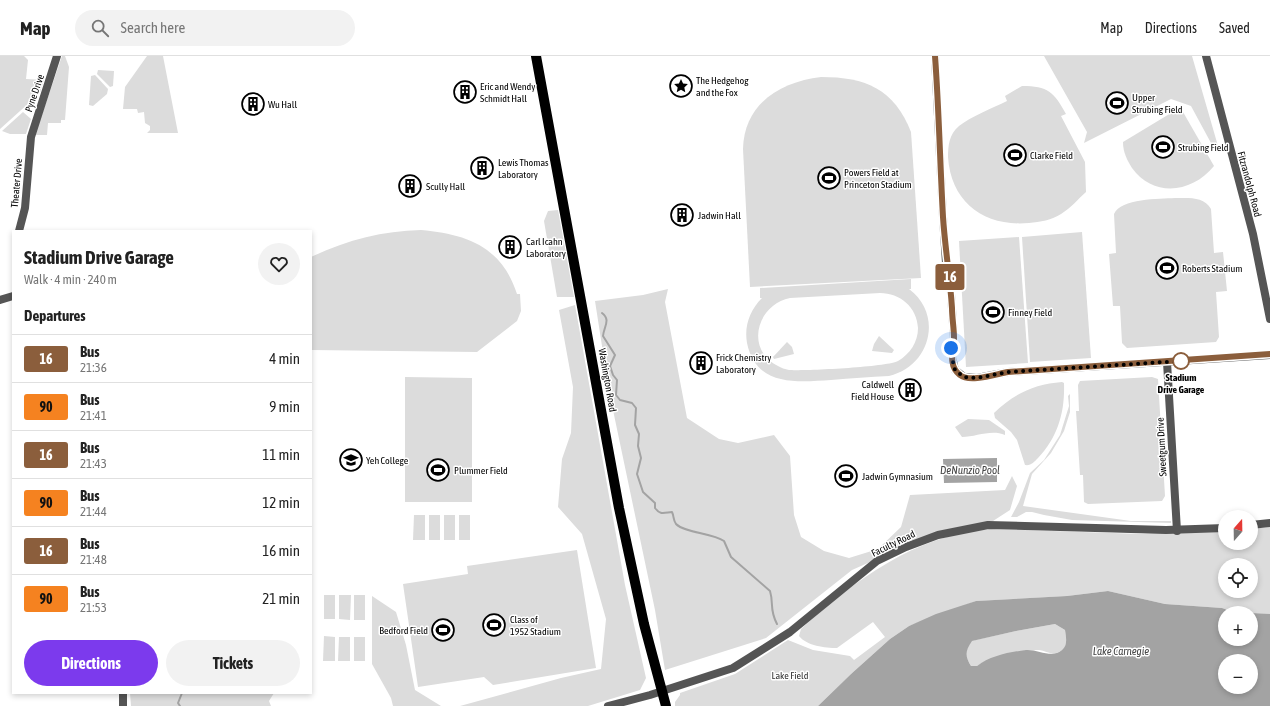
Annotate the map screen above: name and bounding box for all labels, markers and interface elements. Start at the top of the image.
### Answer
search box [75,10,355,46]
text: Map [20,17,51,39]
icon: search [89,17,111,39]
text: Search here [121,19,185,36]
text: Map [1100,20,1123,36]
text: Directions [1145,20,1197,36]
text: Saved [1219,20,1250,36]
street label: Pyne Drive [23,72,46,113]
place icon: The Hedgehog and the Fox [668,73,694,99]
place label: The Hedgehog and the Fox [696,75,749,98]
building icon: Eric and Wendy Schmidt Hall [452,79,478,105]
place label: Eric and Wendy Schmidt Hall [480,81,535,104]
sports icon: Upper Strubing Field [1104,90,1130,116]
building icon: Wu Hall [240,91,266,117]
place label: Upper Strubing Field [1132,92,1183,115]
place label: Wu Hall [268,99,297,110]
sports icon: Strubing Field [1150,134,1176,160]
sports icon: Clarke Field [1002,142,1028,168]
place label: Strubing Field [1178,142,1229,153]
place label: Clarke Field [1030,150,1073,161]
street label: Fitzrandolph Road [1236,150,1264,218]
building icon: Lewis Thomas Laboratory [469,155,495,181]
place label: Lewis Thomas Laboratory [498,157,549,180]
street label: Theater Drive [9,158,24,208]
sports icon: Powers Field at Princeton Stadium [816,165,842,191]
place label: Powers Field at Princeton Stadium [844,167,912,190]
building icon: Scully Hall [397,173,423,199]
place label: Scully Hall [426,181,466,192]
building icon: Jadwin Hall [669,202,695,228]
place label: Jadwin Hall [698,210,741,221]
building icon: Carl Icahn Laboratory [497,234,523,260]
place label: Carl Icahn Laboratory [526,236,566,259]
button: heart [258,243,300,285]
text: Stadium Drive Garage [24,246,174,268]
sports icon: Roberts Stadium [1154,255,1180,281]
place label: Roberts Stadium [1182,263,1242,274]
line badge: 16 [932,264,968,290]
text: 16 [943,269,957,285]
text: Walk · 4 min · 240 m [24,272,117,287]
sports icon: Finney Field [980,299,1006,325]
text: Departures [24,307,86,324]
place label: Finney Field [1008,307,1052,318]
your location [941,338,961,358]
text: Bus [80,343,100,360]
street label: Washington Road [597,348,619,413]
text: 4 min [269,350,300,367]
building icon: Frick Chemistry Laboratory [688,350,714,376]
text: 16 [39,351,53,367]
place label: Frick Chemistry Laboratory [716,352,771,375]
marker: Stadium Drive Garage [1172,352,1190,370]
text: 21:36 [80,360,107,375]
place label: Stadium Drive Garage [1158,372,1205,395]
building icon: Caldwell Field House [897,377,923,403]
place label: Caldwell Field House [851,379,894,402]
text: Bus [80,391,100,408]
text: 9 min [269,398,300,415]
text: 90 [39,399,53,415]
text: 21:41 [80,408,107,423]
street label: Sweetgum Drive [1154,417,1169,477]
text: Bus [80,439,100,456]
text: 11 min [262,446,300,463]
text: 16 [39,447,53,463]
school or university icon: Yeh College [338,447,364,473]
place label: Yeh College [366,455,409,466]
text: 21:43 [80,456,107,471]
sports icon: Plummer Field [425,457,451,483]
sports icon: Jadwin Gymnasium [833,463,859,489]
water label: DeNunzio Pool [940,464,1000,476]
place label: Plummer Field [454,465,508,476]
place label: Jadwin Gymnasium [862,471,933,482]
text: Bus [80,487,100,504]
text: 12 min [262,494,300,511]
text: 90 [39,495,53,511]
text: 21:44 [80,504,107,519]
north arrow [1218,510,1258,550]
map controls [1218,510,1258,694]
street label: Faculty Road [870,528,917,559]
text: Bus [80,535,100,552]
text: 16 min [262,542,300,559]
text: 16 [39,543,53,559]
text: 21:48 [80,552,107,567]
button: locate [1218,558,1258,598]
text: Bus [80,583,100,600]
text: 21 min [262,590,300,607]
text: 90 [39,591,53,607]
text: 21:53 [80,600,107,615]
button: + [1218,606,1258,646]
sports icon: Class of 1952 Stadium [481,612,507,638]
place label: Class of 1952 Stadium [510,614,561,637]
sports icon: Bedford Field [430,617,456,643]
place label: Bedford Field [379,625,428,636]
button: Directions [24,640,158,686]
button: Tickets [166,640,300,686]
water label: Lake Carnegie [1093,645,1149,657]
button: − [1218,654,1258,694]
park label: Lake Field [772,670,809,681]

